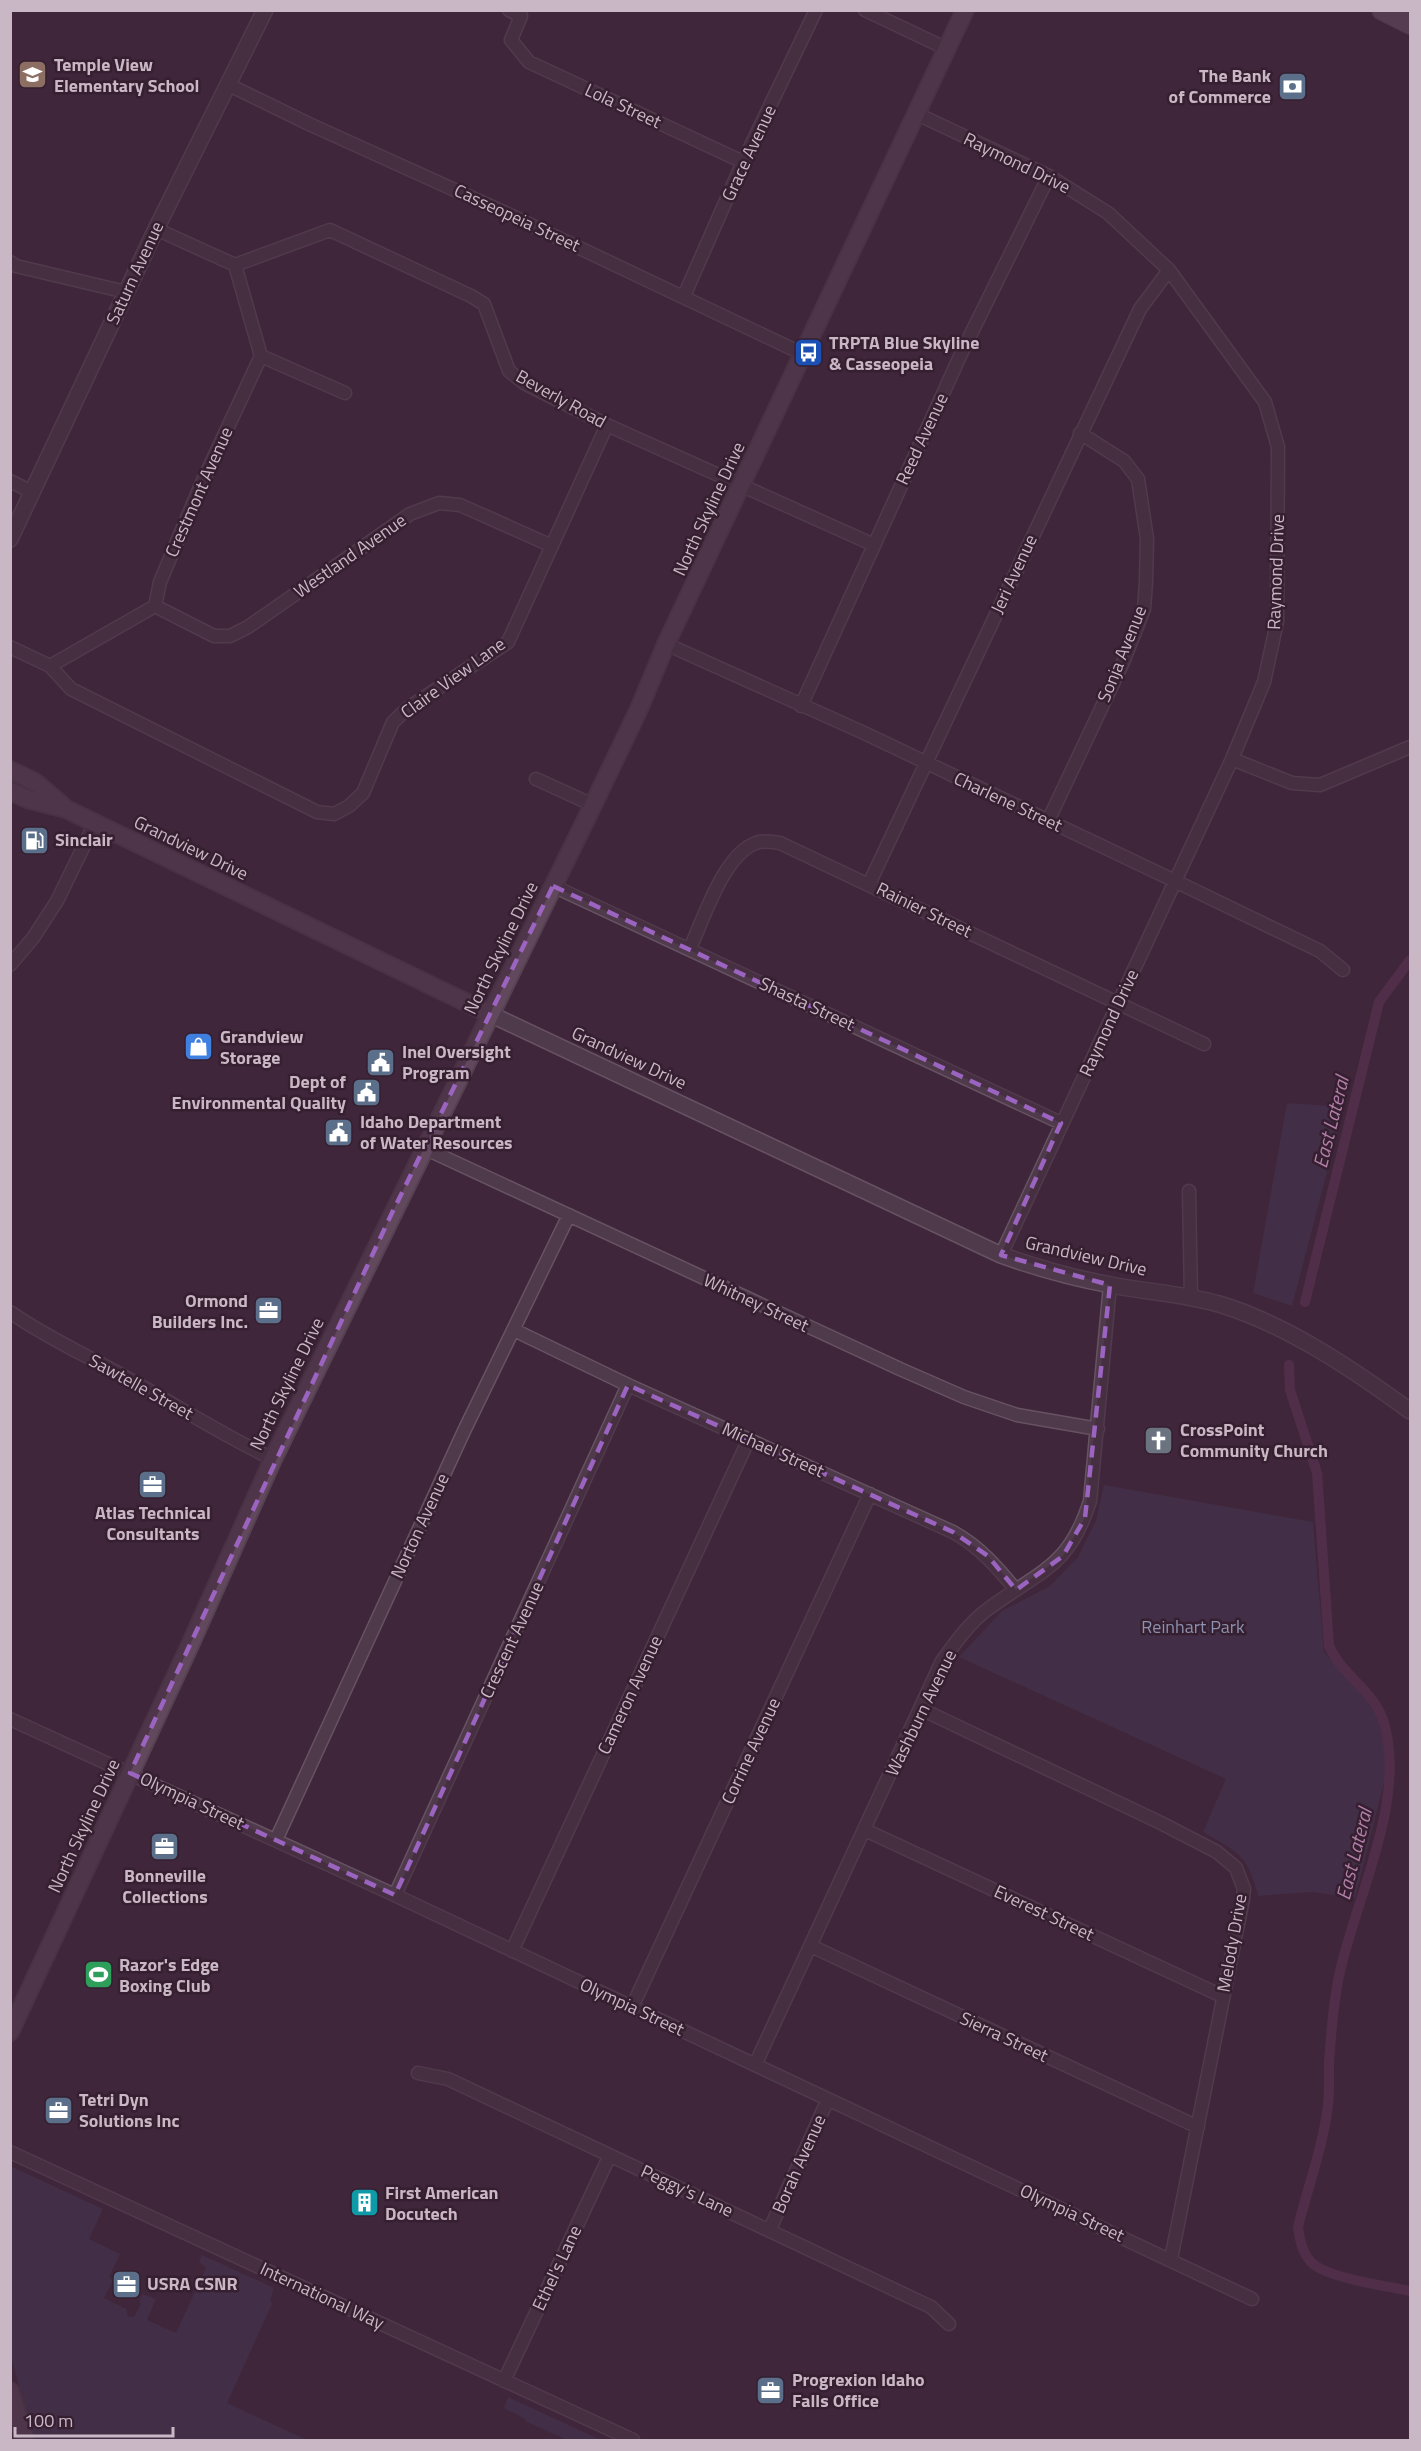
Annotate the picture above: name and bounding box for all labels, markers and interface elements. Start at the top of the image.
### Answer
place label: Temple View Elementary School [54,51,199,99]
school or university icon: Temple View Elementary School [17,59,49,91]
place label: The Bank of Commerce [1169,62,1272,110]
bank icon: The Bank of Commerce [1276,70,1308,102]
street label: Lola Street [581,76,666,135]
street label: Grace Avenue [714,100,783,205]
street label: Raymond Drive [959,125,1075,200]
street label: Casseopeia Street [450,177,585,259]
street label: Saturn Avenue [99,217,170,329]
place label: TRPTA Blue Skyline & Casseopeia [829,329,979,377]
bus stop icon: TRPTA Blue Skyline & Casseopeia [792,337,824,369]
street label: Beverly Road [511,363,611,435]
street label: Reed Avenue [888,388,955,489]
street label: Crestmont Avenue [158,422,239,561]
street label: North Skyline Drive [666,437,751,580]
street label: Westland Avenue [288,507,412,605]
street label: Raymond Drive [1260,514,1291,630]
street label: Jeri Avenue [983,530,1044,618]
street label: Sonja Avenue [1090,601,1153,706]
street label: Claire View Lane [395,630,511,725]
street label: Charlene Street [949,765,1068,839]
street label: Grandview Drive [129,808,253,887]
fuel station icon: Sinclair [18,824,50,856]
place label: Sinclair [55,826,113,853]
street label: Rainier Street [872,875,977,945]
street label: North Skyline Drive [457,877,544,1019]
street label: Raymond Drive [1072,965,1145,1081]
street label: Shasta Street [755,970,860,1038]
street label: Grandview Drive [567,1019,691,1096]
place label: Grandview Storage [220,1023,304,1071]
shop icon: Grandview Storage [183,1031,215,1063]
place label: Inel Oversight Program [402,1038,511,1086]
public building icon: Inel Oversight Program [365,1046,397,1078]
place label: Dept of Environmental Quality [172,1068,347,1116]
water label: East Lateral [1304,1070,1358,1171]
public building icon: Dept of Environmental Quality [351,1076,383,1108]
place label: Idaho Department of Water Resources [360,1108,513,1156]
public building icon: Idaho Department of Water Resources [323,1116,355,1148]
street label: Grandview Drive [1023,1228,1150,1283]
street label: Whitney Street [699,1266,814,1339]
place label: Ormond Builders Inc. [152,1287,248,1335]
office icon: Ormond Builders Inc. [253,1295,285,1327]
street label: North Skyline Drive [243,1313,330,1455]
street label: Sawtelle Street [84,1347,199,1427]
street label: Michael Street [718,1415,829,1484]
place label: CrossPoint Community Church [1180,1416,1328,1464]
church icon: CrossPoint Community Church [1143,1424,1175,1456]
office icon: Atlas Technical Consultants [137,1468,169,1500]
street label: Norton Avenue [383,1469,456,1583]
place label: Atlas Technical Consultants [95,1499,211,1547]
street label: Crescent Avenue [473,1577,550,1703]
park label: Reinhart Park [1141,1613,1245,1640]
street label: Cameron Avenue [590,1631,669,1759]
street label: Washburn Avenue [878,1645,963,1781]
street label: Corrine Avenue [714,1693,787,1808]
street label: North Skyline Drive [41,1754,126,1897]
street label: Olympia Street [135,1765,250,1837]
water label: East Lateral [1327,1802,1381,1903]
office icon: Bonneville Collections [149,1831,181,1863]
place label: Bonneville Collections [122,1862,208,1910]
street label: Everest Street [990,1878,1099,1948]
street label: Melody Drive [1210,1892,1253,1994]
place label: Razor's Edge Boxing Club [119,1951,219,1999]
sports icon: Razor's Edge Boxing Club [82,1959,114,1991]
street label: Olympia Street [575,1971,690,2043]
street label: Sierra Street [956,2004,1053,2069]
place label: Tetri Dyn Solutions Inc [79,2086,180,2134]
office icon: Tetri Dyn Solutions Inc [42,2094,74,2126]
street label: Borah Avenue [765,2110,832,2218]
street label: Peggy's Lane [637,2157,738,2224]
street label: Olympia Street [1015,2177,1130,2249]
place label: First American Docutech [385,2179,499,2227]
building icon: First American Docutech [348,2187,380,2219]
street label: Ethel's Lane [525,2221,588,2315]
street label: International Way [256,2255,389,2336]
office icon: USRA CSNR [110,2268,142,2300]
place label: USRA CSNR [147,2270,238,2297]
place label: Progrexion Idaho Falls Office [792,2366,925,2414]
office icon: Progrexion Idaho Falls Office [755,2374,787,2406]
scale bar [15,2400,172,2438]
text: 100 m [24,2407,73,2434]

